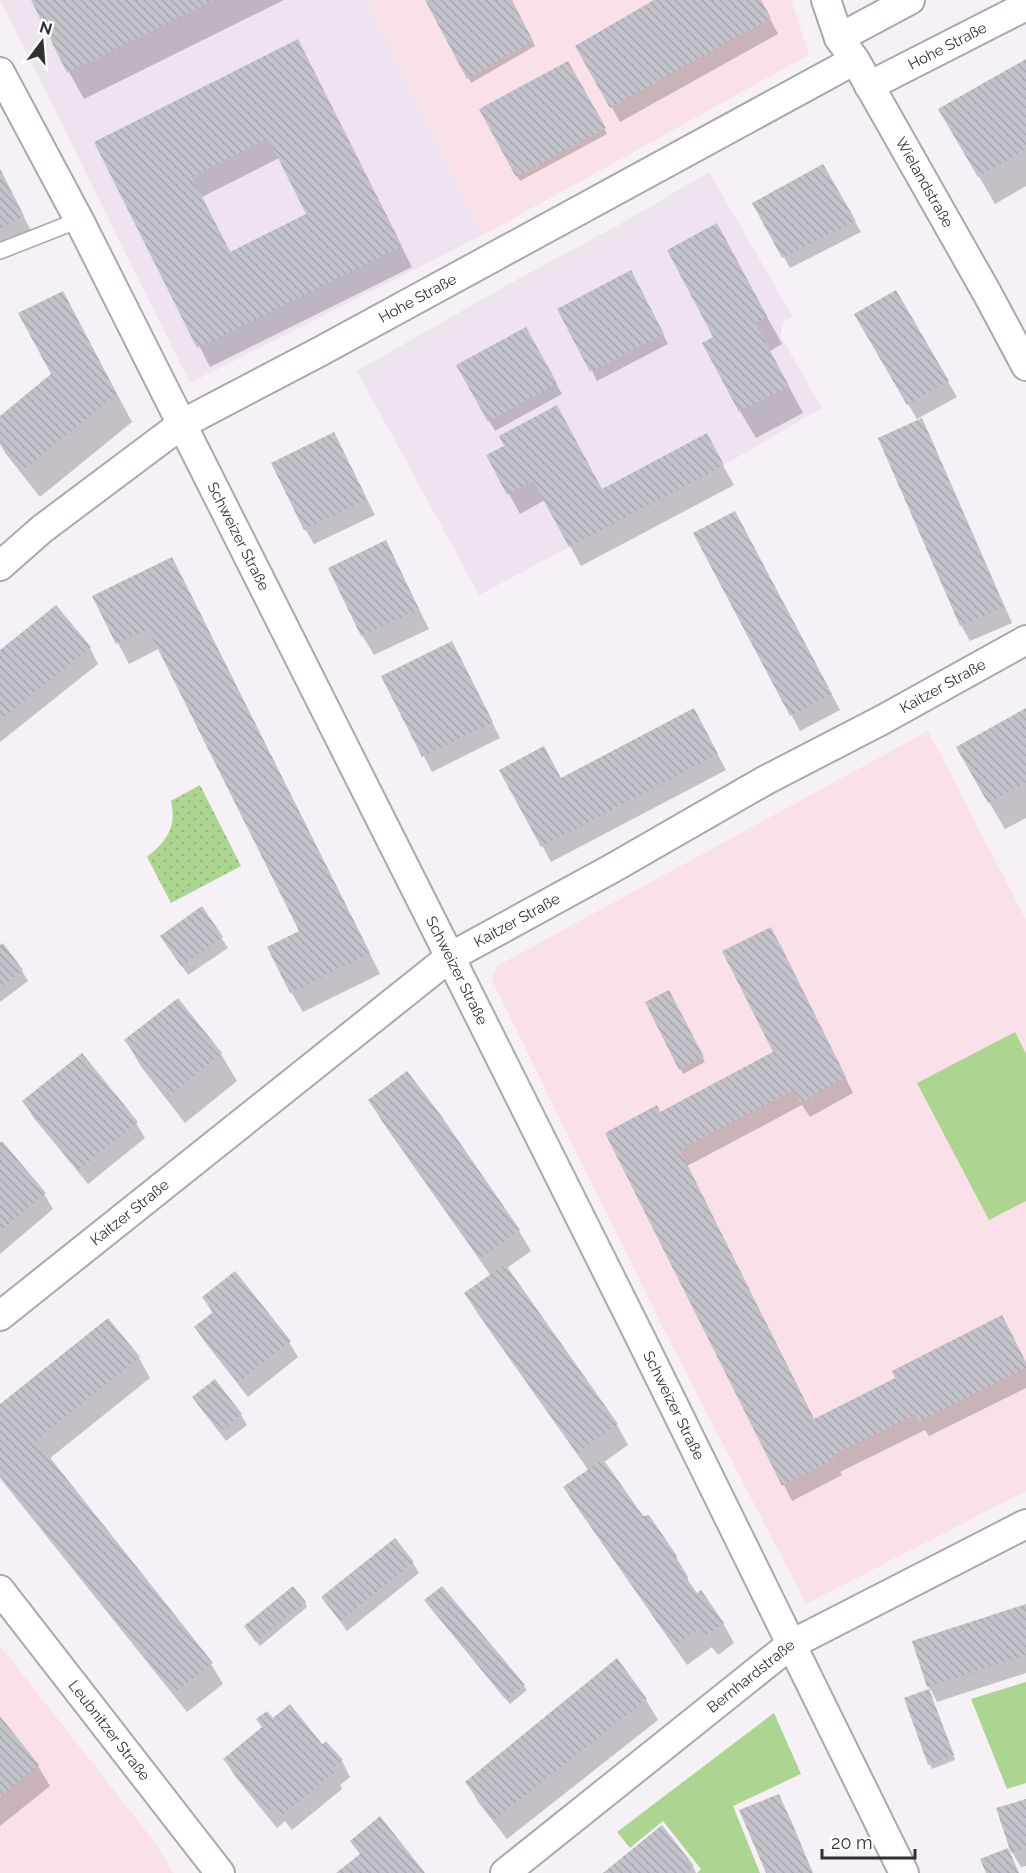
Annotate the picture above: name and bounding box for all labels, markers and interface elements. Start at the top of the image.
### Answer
north arrow [12,12,72,72]
text: N [38,17,54,39]
street label: Hohe Straße [905,18,990,74]
street label: Wielandstraße [892,134,957,231]
street label: Hohe Straße [376,270,460,327]
street label: Schweizer Straße [203,479,273,594]
street label: Kaitzer Straße [897,655,989,717]
street label: Kaitzer Straße [471,890,563,951]
street label: Schweizer Straße [422,913,492,1028]
street label: Kaitzer Straße [87,1176,173,1249]
street label: Schweizer Straße [639,1348,708,1463]
street label: Bernhardstraße [704,1636,799,1717]
street label: Leubnitzer Straße [65,1677,154,1784]
scale bar [822,1822,915,1860]
text: 20 m [831,1832,873,1853]

